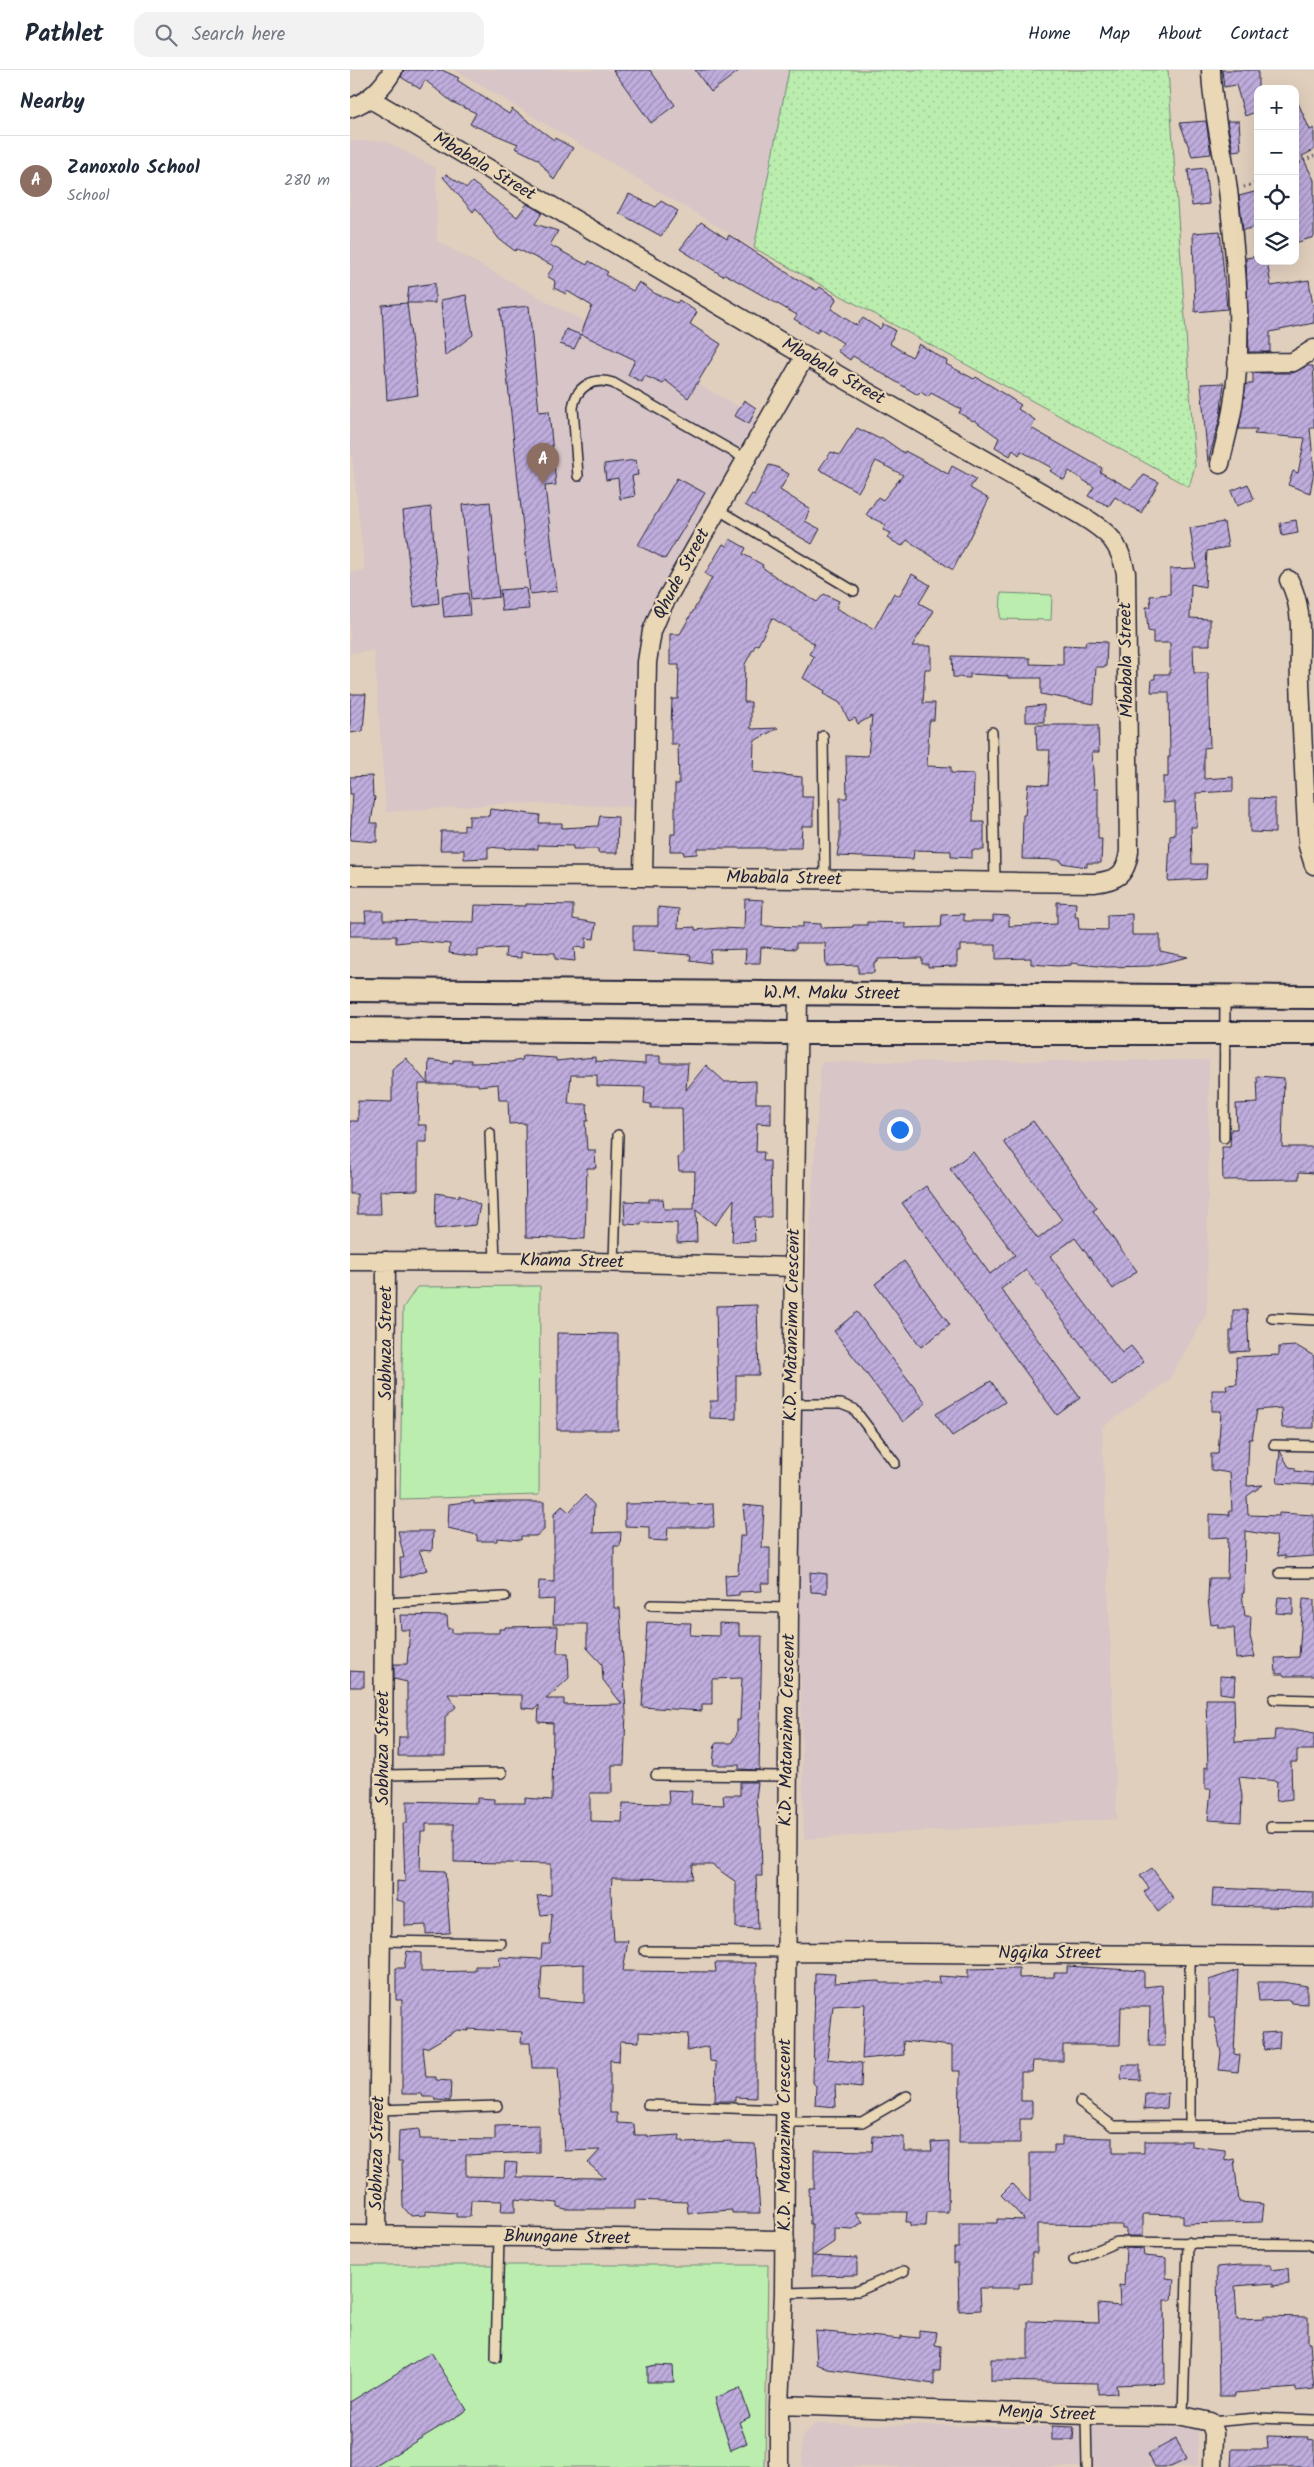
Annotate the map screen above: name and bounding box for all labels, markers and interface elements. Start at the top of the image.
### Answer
search box [134,12,484,57]
text: Pathlet [25,15,104,54]
text: Search here [192,20,285,50]
text: Home [1028,20,1071,49]
text: Map [1099,20,1130,49]
text: About [1158,20,1202,49]
text: Contact [1230,20,1289,49]
icon: search [152,21,180,49]
map controls [1254,85,1299,265]
button: + [1254,85,1299,130]
text: Nearby [20,86,85,119]
street label: Mbabala Street [427,125,542,210]
button: − [1254,130,1299,175]
text: Zanoxolo School [67,153,200,183]
text: A [31,168,41,193]
text: 280 m [284,168,330,193]
button: locate [1254,175,1299,220]
text: School [67,183,110,208]
button: layers [1254,220,1299,265]
street label: Mbabala Street [776,331,891,414]
pin: A [527,443,559,484]
street label: Qhude Street [646,522,719,625]
street label: Mbabala Street [1111,601,1143,718]
street label: Mbabala Street [726,863,843,895]
street label: W.M. Maku Street [764,979,901,1009]
your location [887,1117,913,1143]
street label: K.D. Matanzima Crescent [777,1227,809,1422]
street label: Khama Street [520,1247,625,1277]
street label: Sobhuza Street [372,1285,401,1400]
street label: K.D. Matanzima Crescent [772,1632,804,1827]
street label: Sobhuza Street [369,1690,398,1805]
street label: Ngqika Street [998,1939,1103,1968]
street label: K.D. Matanzima Crescent [771,2037,800,2232]
street label: Sobhuza Street [363,2094,394,2211]
street label: Bhungane Street [503,2222,632,2254]
street label: Menja Street [998,2398,1097,2430]

